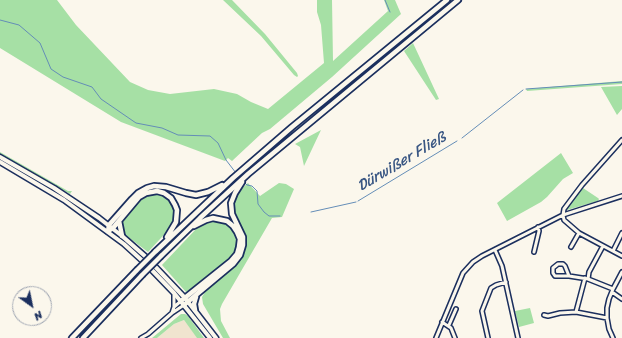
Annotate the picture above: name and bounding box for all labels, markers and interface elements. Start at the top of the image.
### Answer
water label: Dürwißer Fließ [354,128,450,196]
north arrow [12,286,52,326]
text: N [30,306,47,326]

